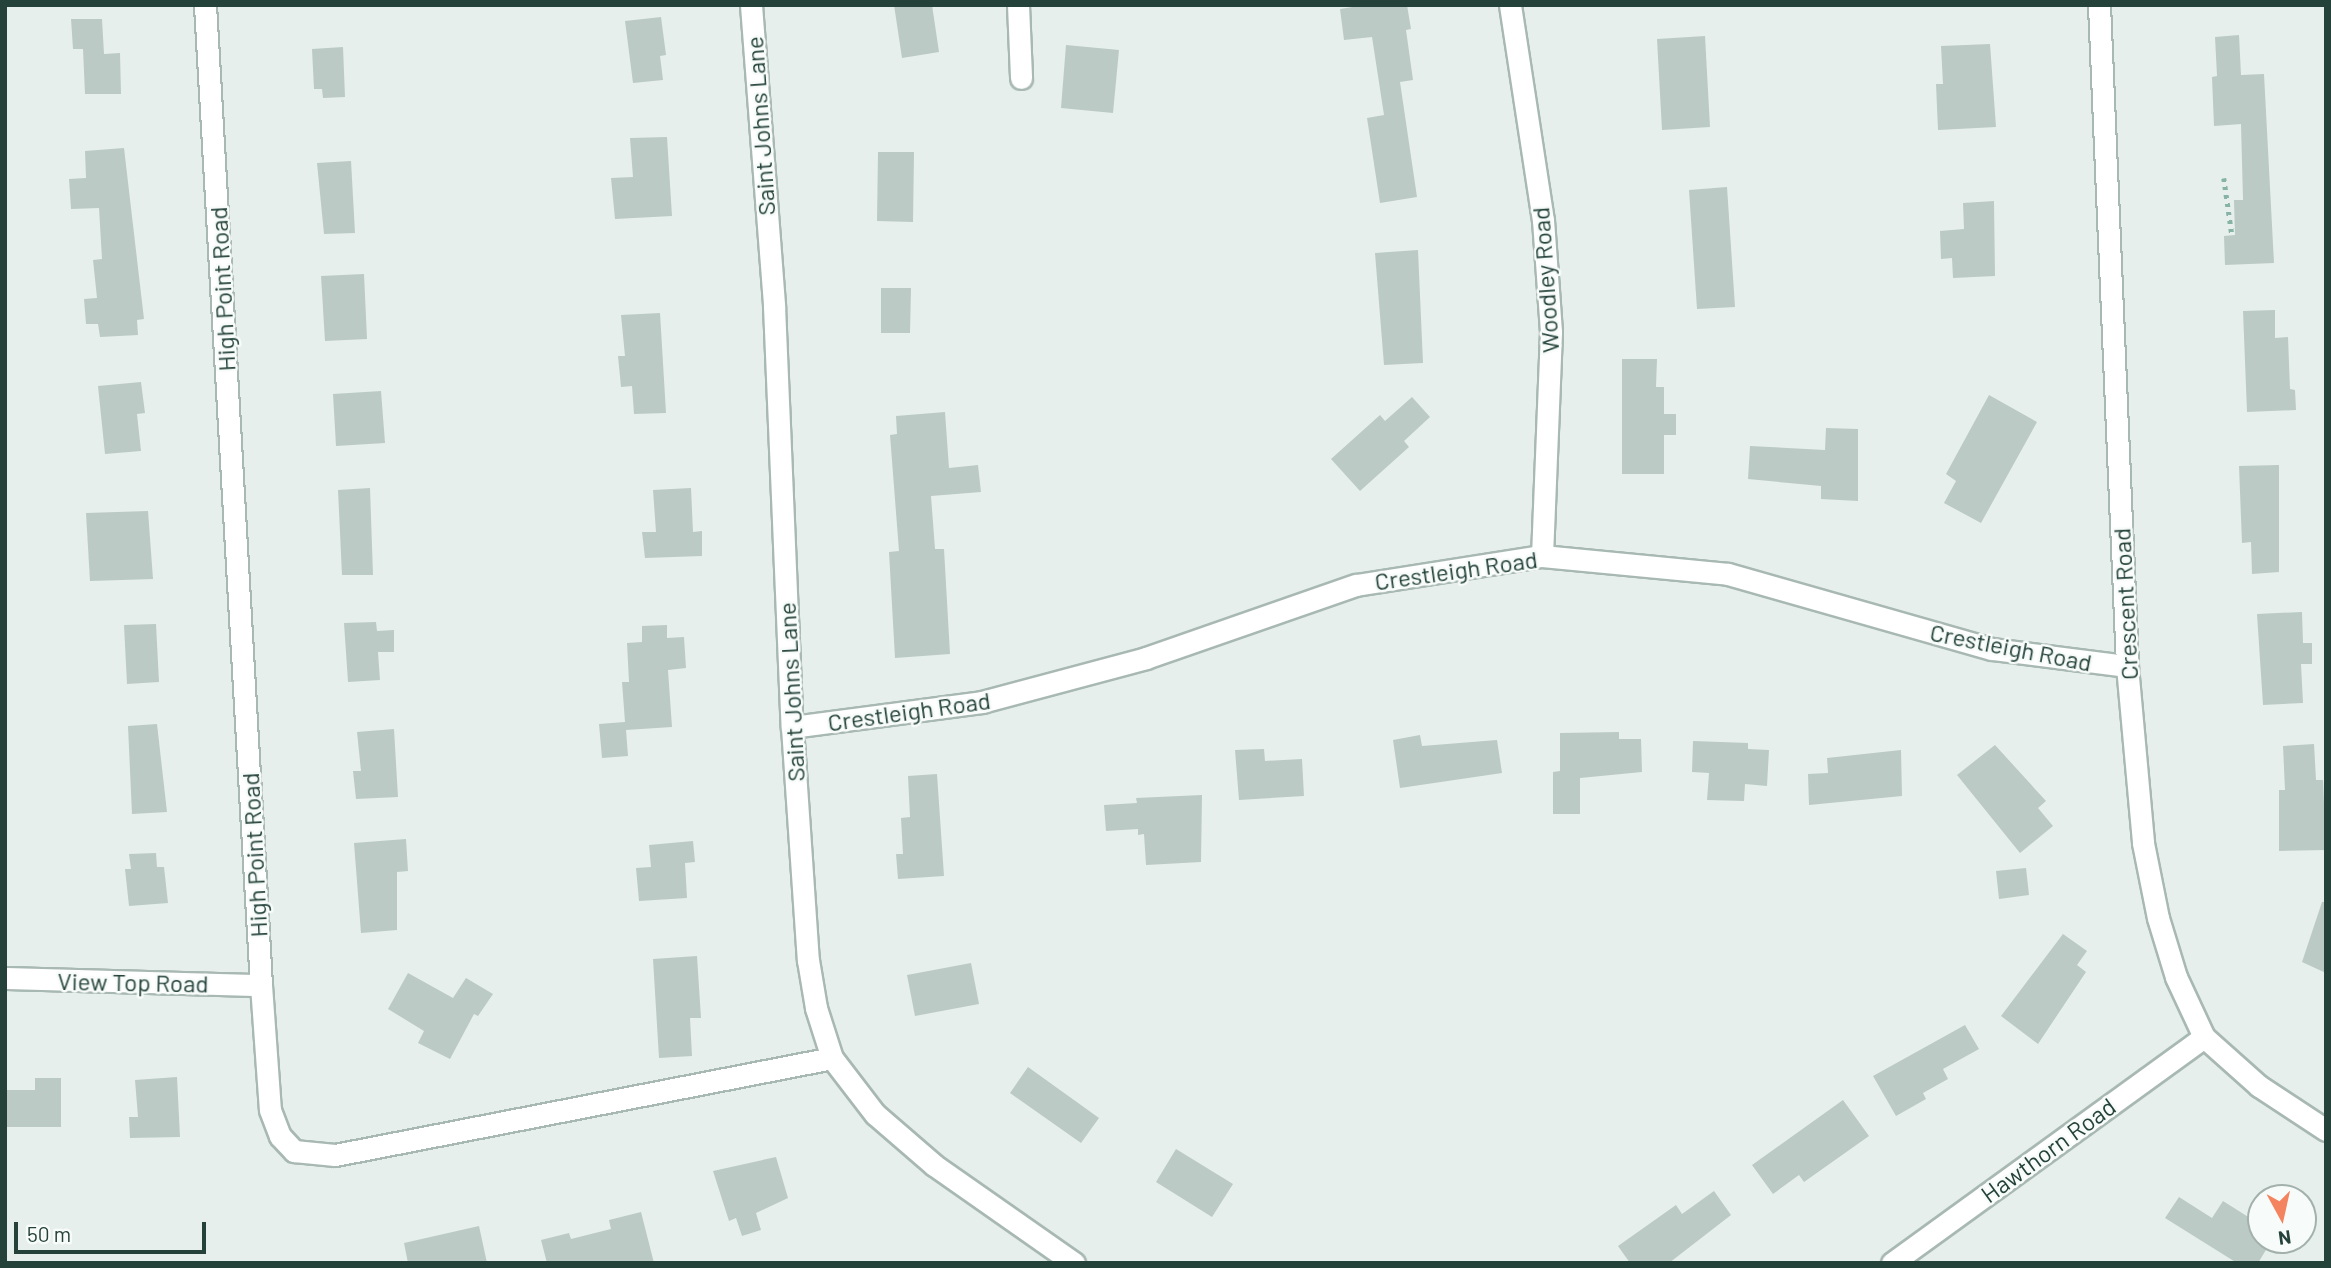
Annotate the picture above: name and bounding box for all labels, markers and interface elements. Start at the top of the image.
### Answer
street label: Saint Johns Lane [739,36,781,216]
street label: High Point Road [203,206,241,372]
street label: Woodley Road [1526,206,1564,354]
street label: Crescent Road [2107,527,2143,681]
street label: Crestleigh Road [1373,544,1539,596]
street label: Saint Johns Lane [772,602,810,782]
street label: Crestleigh Road [1928,617,2094,677]
street label: Crestleigh Road [826,685,992,737]
street label: High Point Road [235,772,273,938]
street label: View Top Road [57,966,209,998]
street label: Hawthorn Road [1975,1092,2121,1208]
north arrow [2247,1184,2317,1254]
scale bar [18,1208,210,1252]
text: 50 m [27,1221,71,1246]
text: N [2277,1226,2293,1251]

